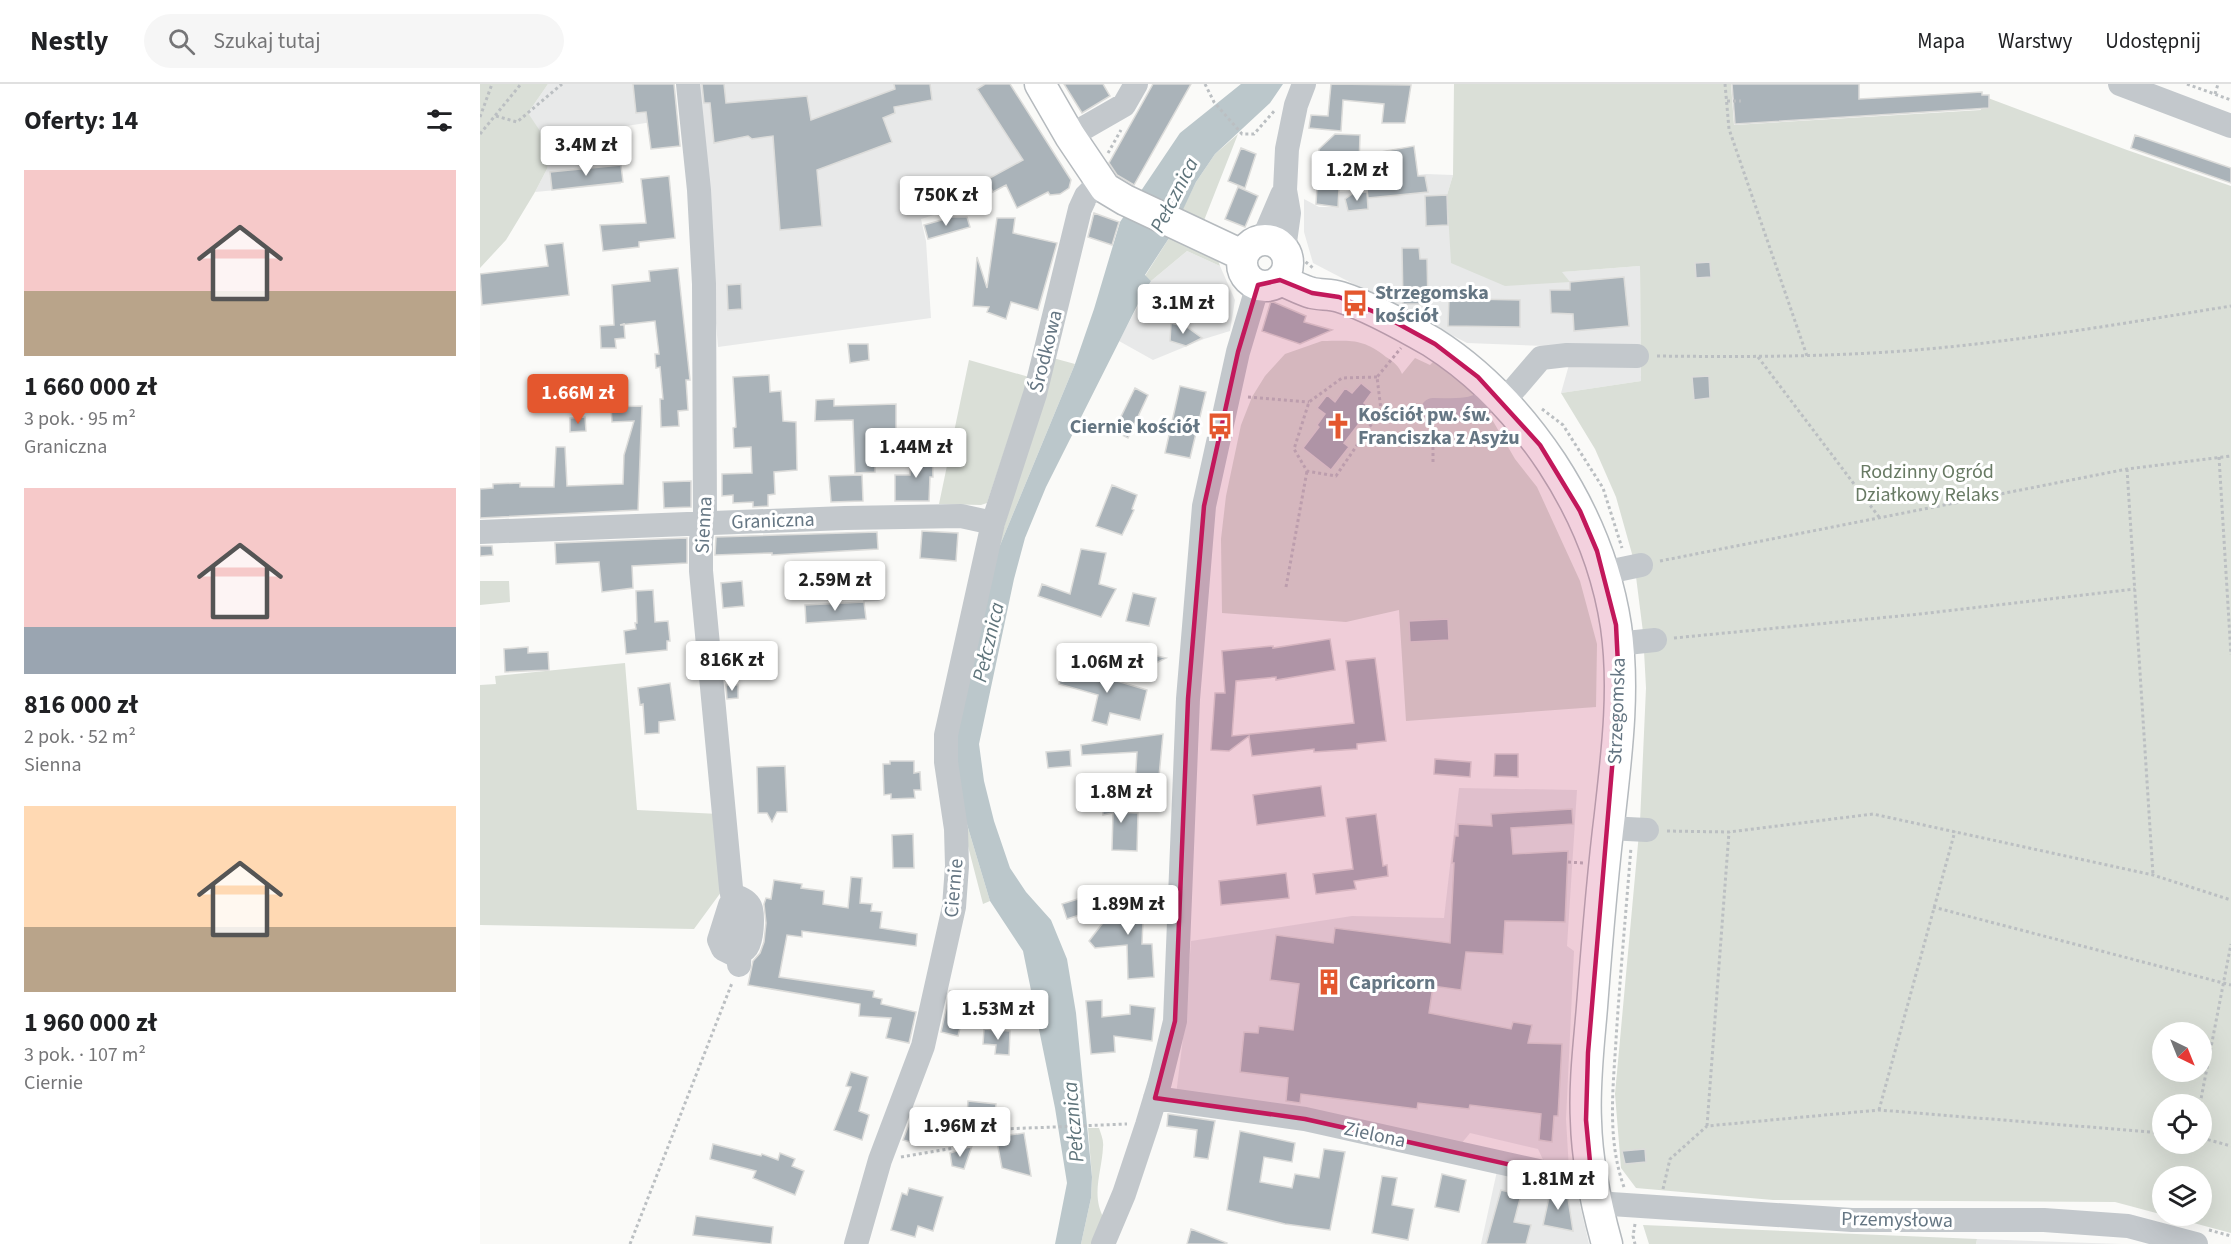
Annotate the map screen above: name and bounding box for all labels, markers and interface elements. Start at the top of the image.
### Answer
search box [144,14,564,68]
text: Nestly [30,21,108,61]
icon: search [165,25,198,58]
text: Szukaj tutaj [213,25,321,57]
text: Mapa [1917,26,1965,56]
text: Warstwy [1998,26,2072,56]
text: Udostępnij [2105,26,2201,56]
text: Oferty: 14 [24,102,138,139]
icon: filters [423,104,456,137]
pin: 3.4M zł [531,126,641,177]
text: 3.4M zł [555,131,617,159]
pin: 1.2M zł [1302,151,1412,202]
water label: Pełcznica [1142,152,1206,238]
text: 1.2M zł [1326,156,1388,184]
pin: 750K zł [891,176,1001,227]
text: 750K zł [914,181,978,209]
icon: home [186,209,294,317]
place label: Strzegomska kościół [1375,279,1489,330]
pin: 3.1M zł [1128,284,1238,335]
bus stop icon: Strzegomska kościół [1340,288,1370,318]
text: 3.1M zł [1152,289,1214,317]
street label: Środkowa [1022,307,1070,395]
text: 1 660 000 zł [24,368,157,405]
pin: 1.66M zł [516,374,640,425]
text: 1.66M zł [541,379,615,407]
place label: Kościół pw. św. Franciszka z Asyżu [1358,401,1520,452]
text: 3 pok. · 95 m² [24,405,136,433]
bus stop icon: Ciernie kościół [1205,411,1235,441]
church icon: Kościół pw. św. Franciszka z Asyżu [1323,411,1353,441]
place label: Ciernie kościół [1070,413,1201,441]
pin: 1.44M zł [854,428,978,479]
text: Graniczna [24,433,107,461]
text: 1.44M zł [879,433,953,461]
park label: Rodzinny Ogród Działkowy Relaks [1855,458,1999,509]
street label: Sienna [689,496,719,554]
street label: Graniczna [731,506,815,536]
icon: home [186,527,294,635]
pin: 2.59M zł [773,561,897,612]
text: 2.59M zł [798,566,872,594]
water label: Pełcznica [964,599,1012,685]
pin: 816K zł [677,641,787,692]
pin: 1.06M zł [1045,643,1169,694]
text: 816K zł [700,646,764,674]
text: 1.06M zł [1070,648,1144,676]
street label: Strzegomska [1601,657,1633,765]
text: 816 000 zł [24,686,138,723]
text: 2 pok. · 52 m² [24,723,136,751]
text: Sienna [24,751,81,779]
pin: 1.8M zł [1066,773,1176,824]
text: 1.8M zł [1090,778,1152,806]
icon: home [186,845,294,953]
street label: Ciernie [937,857,971,919]
pin: 1.89M zł [1066,885,1190,936]
text: 1.89M zł [1091,890,1165,918]
building icon: Capricorn [1314,967,1344,997]
place label: Capricorn [1349,969,1435,997]
pin: 1.53M zł [936,990,1060,1041]
text: 1.53M zł [961,995,1035,1023]
text: 1 960 000 zł [24,1004,157,1041]
north arrow [2152,1022,2212,1082]
map controls [2152,1022,2212,1226]
text: 3 pok. · 107 m² [24,1041,146,1069]
text: Ciernie [24,1069,83,1097]
water label: Pełcznica [1055,1080,1091,1164]
button: locate [2152,1094,2212,1154]
pin: 1.96M zł [898,1107,1022,1158]
text: 1.96M zł [923,1112,997,1140]
street label: Zielona [1341,1115,1408,1155]
pin: 1.81M zł [1496,1160,1620,1211]
text: 1.81M zł [1521,1165,1595,1193]
button: layers [2152,1166,2212,1226]
street label: Przemysłowa [1841,1205,1953,1235]

